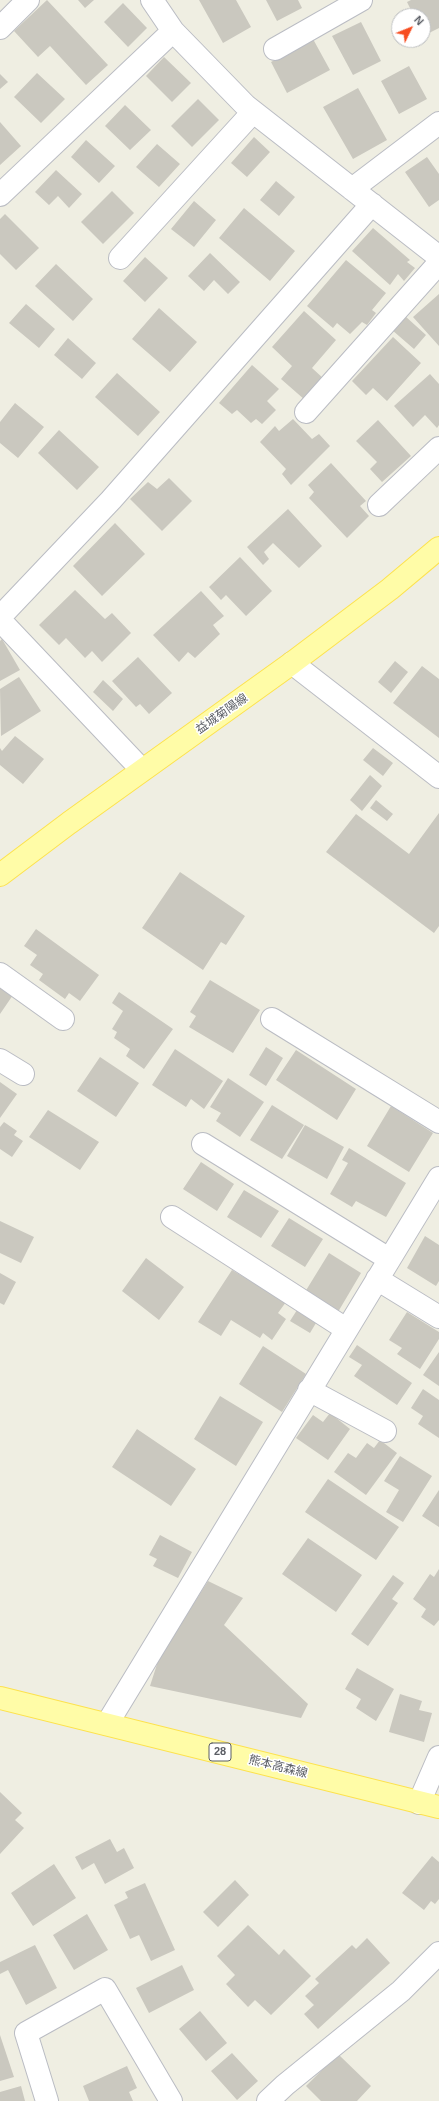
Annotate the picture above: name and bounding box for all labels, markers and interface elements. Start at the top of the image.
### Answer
north arrow [391,8,431,48]
text: N [412,13,426,27]
street label: 益城菊陽線 [193,691,251,737]
road number: 28 [209,1743,231,1761]
street label: 熊本高森線 [247,1753,309,1781]

